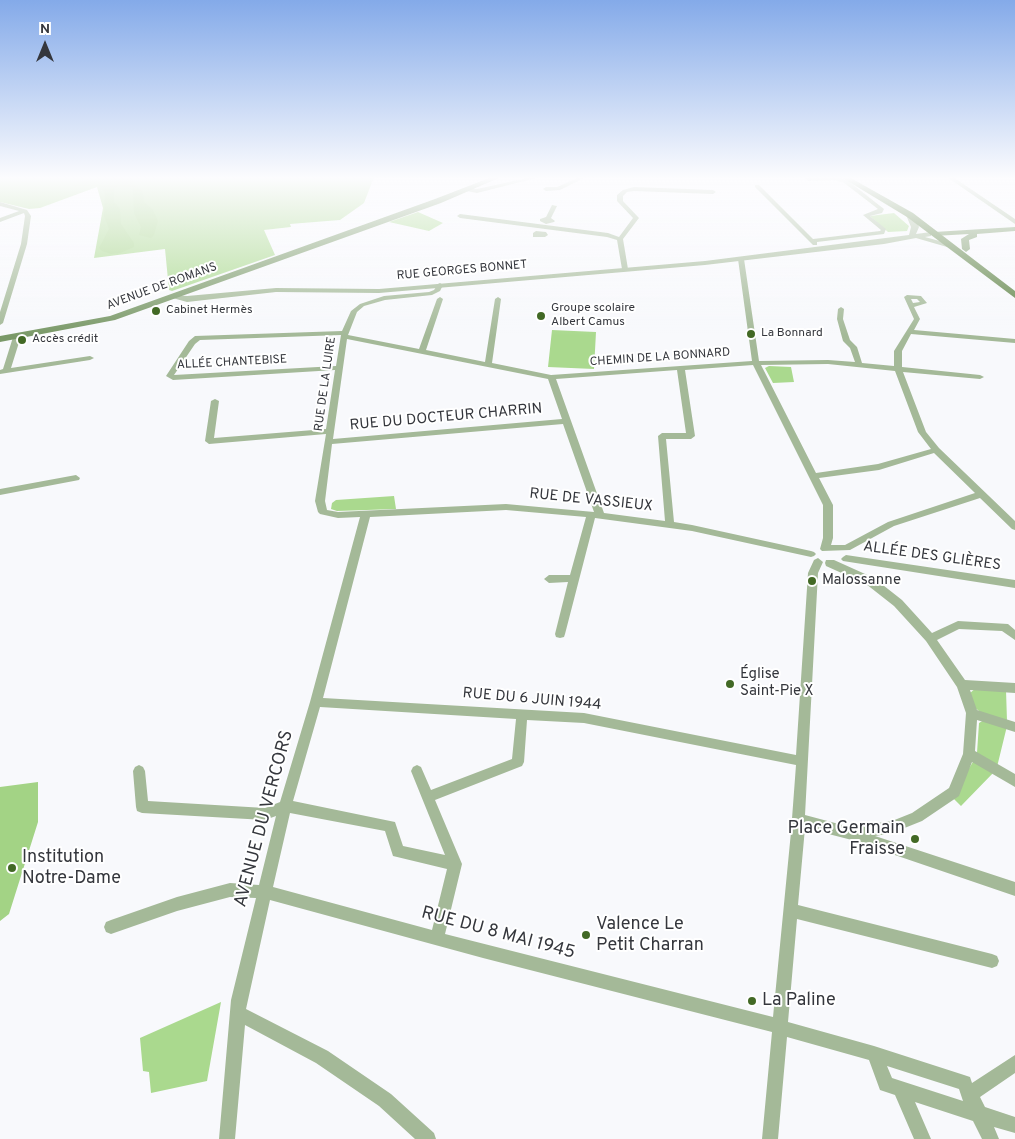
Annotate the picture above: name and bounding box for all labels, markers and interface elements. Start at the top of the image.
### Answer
north arrow [20,20,70,70]
text: N [40,21,50,38]
street label: RUE GEORGES BONNET [396,258,528,284]
street label: AVENUE DE ROMANS [105,260,219,314]
place label: Groupe scolaire Albert Camus [551,302,635,330]
place label: Cabinet Hermès [166,304,253,318]
marker: Cabinet Hermès [150,305,162,317]
marker: Groupe scolaire Albert Camus [535,310,547,322]
place label: La Bonnard [761,327,823,341]
marker: La Bonnard [745,328,757,340]
place label: Accès crédit [32,333,98,347]
marker: Accès crédit [16,334,28,346]
street label: RUE DE LA LUIRE [312,336,340,432]
street label: CHEMIN DE LA BONNARD [589,346,731,370]
street label: ALLÉE CHANTEBISE [177,353,287,373]
street label: RUE DU DOCTEUR CHARRIN [349,401,543,435]
street label: RUE DE VASSIEUX [528,486,654,516]
street label: ALLÉE DES GLIÈRES [862,538,1002,576]
place label: Malossanne [822,572,901,590]
marker: Malossanne [806,575,818,587]
place label: Église Saint-Pie X [740,666,814,701]
marker: Église Saint-Pie X [724,678,736,690]
street label: RUE DU 6 JUIN 1944 [462,685,602,715]
street label: AVENUE DU VERCORS [231,728,299,910]
place label: Place Germain Fraisse [787,818,905,861]
marker: Place Germain Fraisse [909,833,921,845]
place label: Institution Notre-Dame [22,847,121,890]
marker: Institution Notre-Dame [6,862,18,874]
street label: RUE DU 8 MAI 1945 [419,903,577,965]
place label: Valence Le Petit Charran [596,914,704,956]
marker: Valence Le Petit Charran [580,929,592,941]
place label: La Paline [762,990,836,1012]
marker: La Paline [746,995,758,1007]

